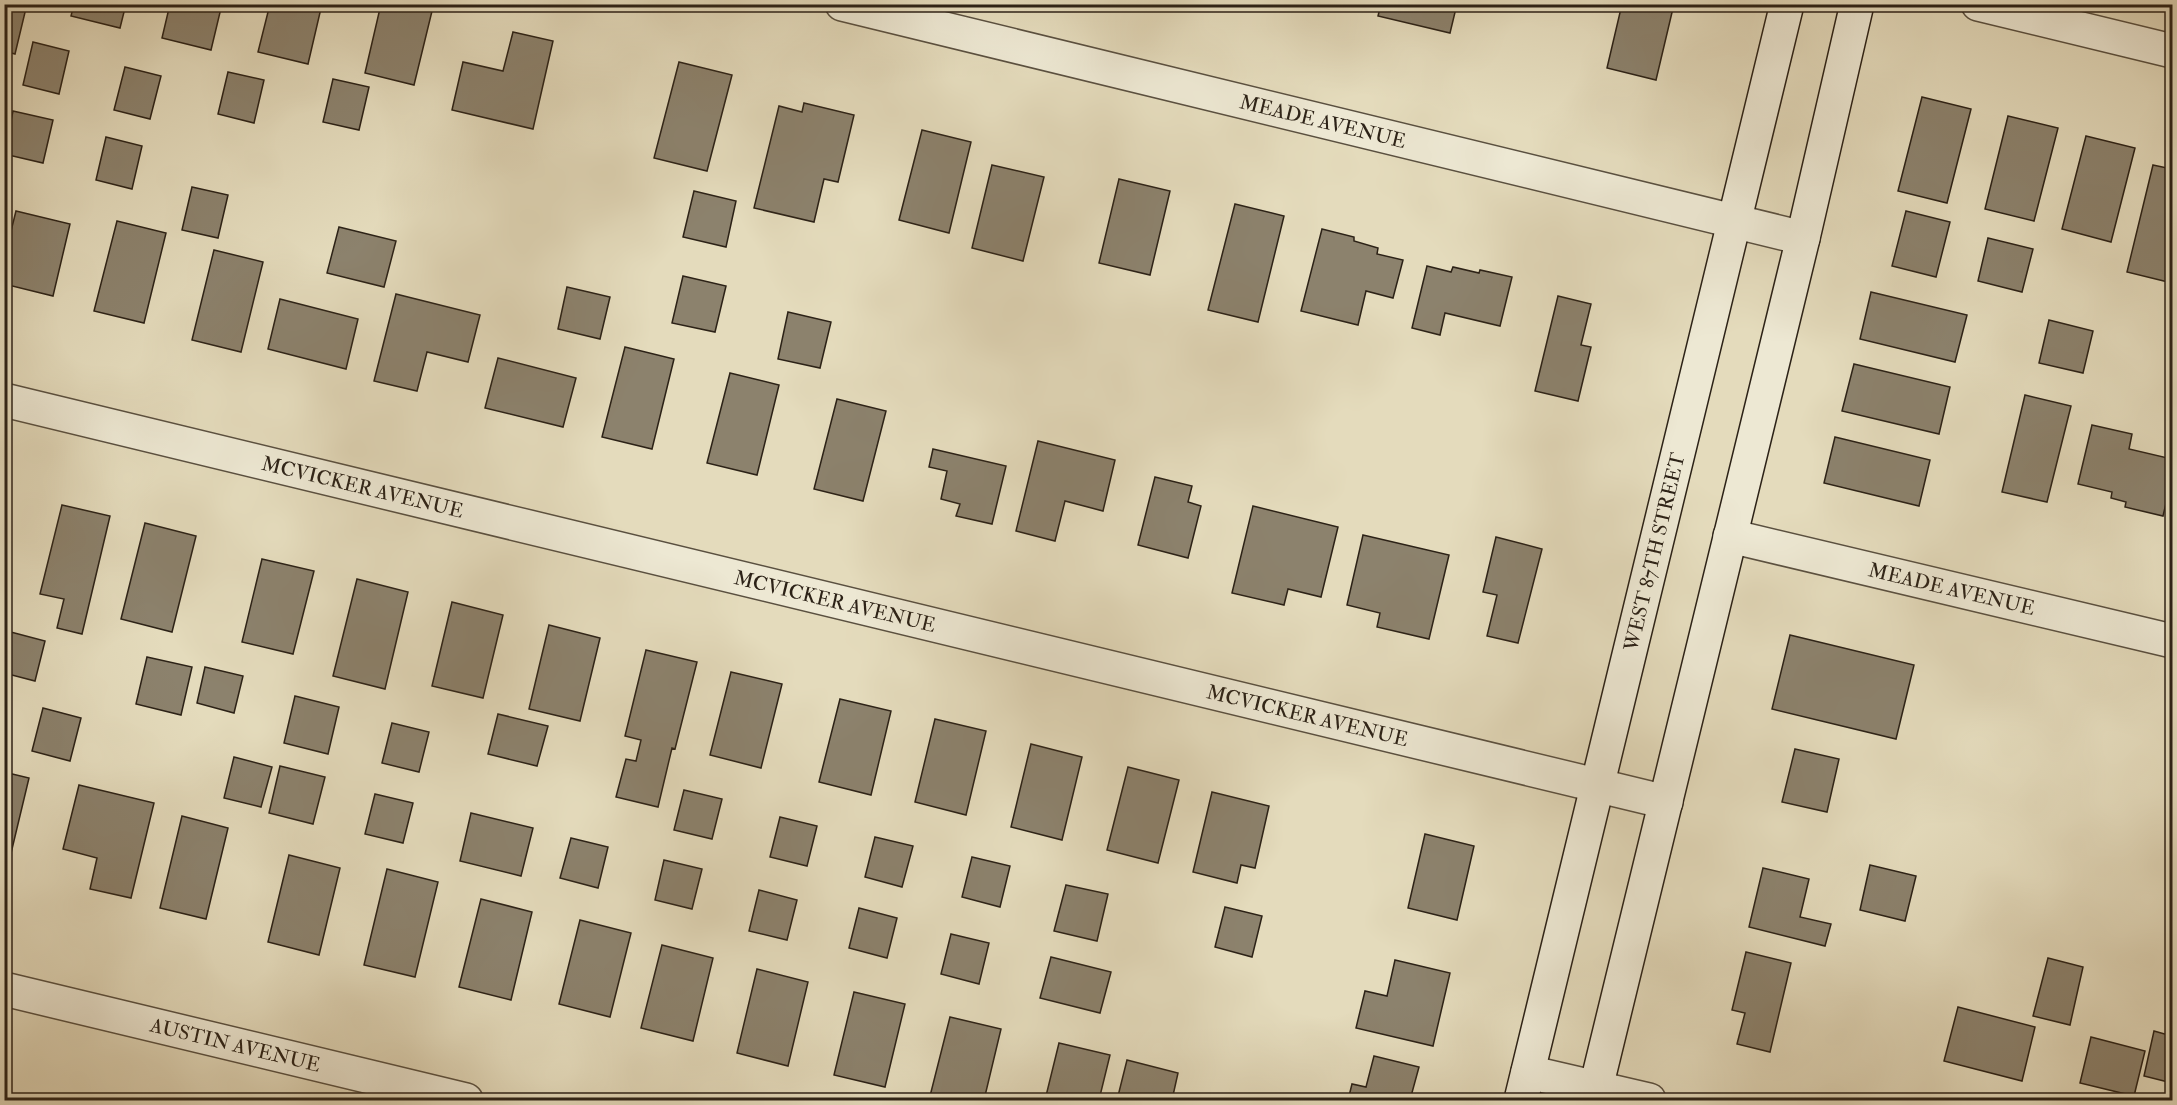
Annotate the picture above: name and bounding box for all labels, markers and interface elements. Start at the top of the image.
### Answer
street label: MEADE AVENUE [1237,89,1409,153]
street label: MCVICKER AVENUE [259,450,466,523]
street label: WEST 87TH STREET [1618,450,1690,654]
street label: MEADE AVENUE [1866,557,2038,621]
street label: MCVICKER AVENUE [732,565,938,637]
street label: MCVICKER AVENUE [1204,679,1411,752]
street label: AUSTIN AVENUE [147,1012,323,1077]

